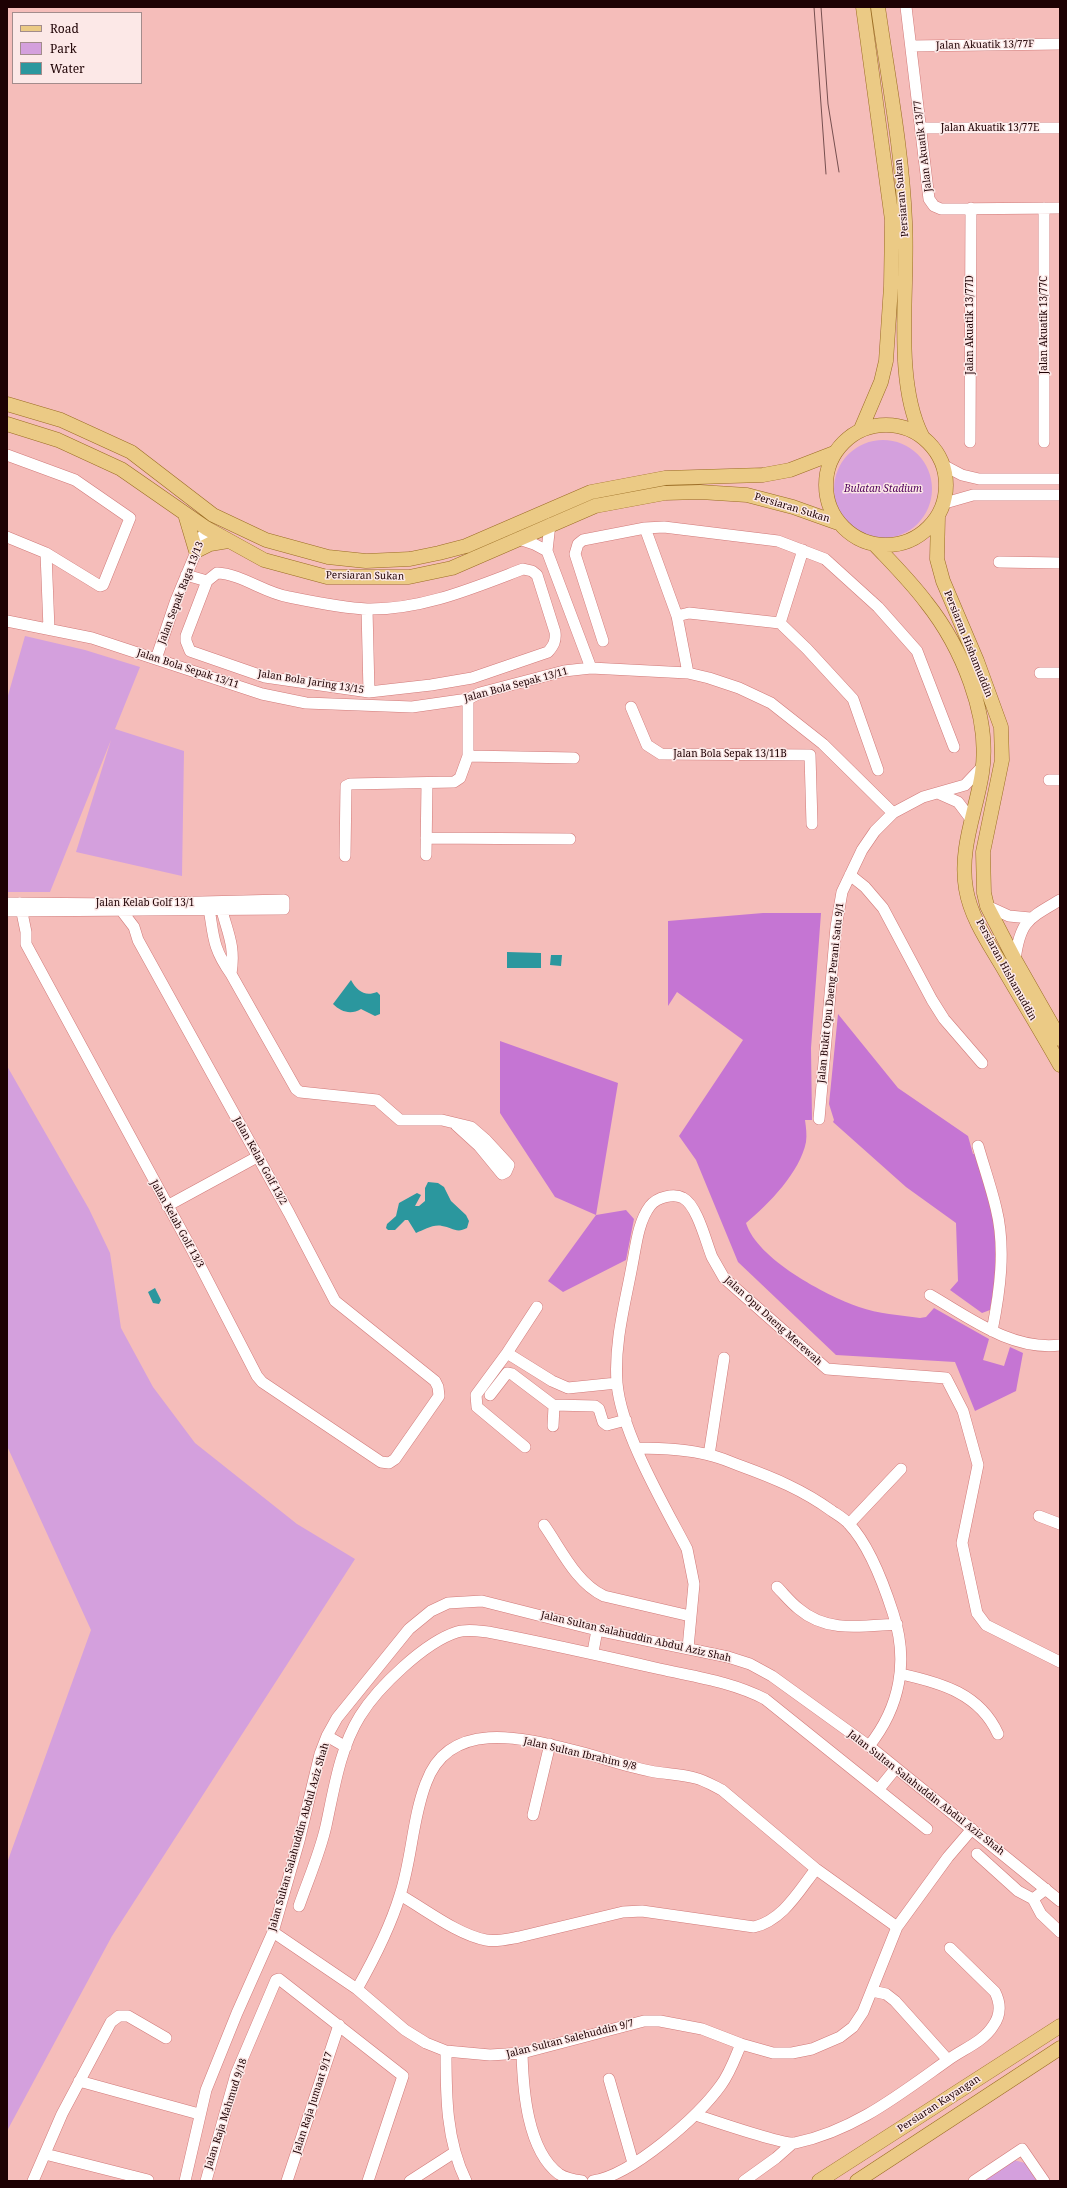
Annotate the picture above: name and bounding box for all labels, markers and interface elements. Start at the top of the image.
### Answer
legend [12,12,142,84]
text: Road [50,20,79,37]
street label: Jalan Akuatik 13/77F [936,38,1034,52]
text: Park [50,40,77,57]
text: Water [50,60,85,77]
street label: Jalan Akuatik 13/77 [911,99,935,193]
street label: Jalan Akuatik 13/77E [941,122,1039,134]
street label: Persiaran Sukan [893,158,911,238]
street label: Jalan Akuatik 13/77D [964,275,976,375]
street label: Jalan Akuatik 13/77C [1038,276,1050,374]
park label: Bulatan Stadium [844,483,922,495]
street label: Persiaran Sukan [753,491,831,525]
street label: Jalan Sepak Raga 13/13 [156,540,206,646]
street label: Persiaran Sukan [326,569,404,583]
street label: Persiaran Hishamuddin [941,589,995,699]
street label: Jalan Bola Sepak 13/11 [135,647,241,691]
street label: Jalan Bola Sepak 13/11 [463,665,569,705]
street label: Jalan Bola Jaring 13/15 [257,668,365,696]
street label: Jalan Bola Sepak 13/11B [673,748,787,760]
street label: Jalan Kelab Golf 13/1 [96,897,194,909]
street label: Jalan Bukit Opu Daeng Perani Satu 9/1 [816,902,846,1084]
street label: Persiaran Hishamuddin [973,917,1039,1023]
street label: Jalan Kelab Golf 13/2 [231,1115,289,1207]
street label: Jalan Kelab Golf 13/3 [148,1178,206,1270]
street label: Jalan Opu Daeng Merewah [722,1274,824,1368]
street label: Jalan Sultan Salahuddin Abdul Aziz Shah [539,1609,733,1665]
street label: Jalan Sultan Salahuddin Abdul Aziz Shah [845,1728,1007,1858]
street label: Jalan Sultan Ibrahim 9/8 [522,1735,638,1773]
street label: Jalan Sultan Salahuddin Abdul Aziz Shah [266,1741,332,1933]
street label: Jalan Sultan Salehuddin 9/7 [505,2017,635,2061]
street label: Jalan Raja Jumaat 9/17 [291,2050,335,2156]
street label: Jalan Raja Mahmud 9/18 [202,2057,250,2171]
street label: Persiaran Kayangan [895,2073,983,2135]

